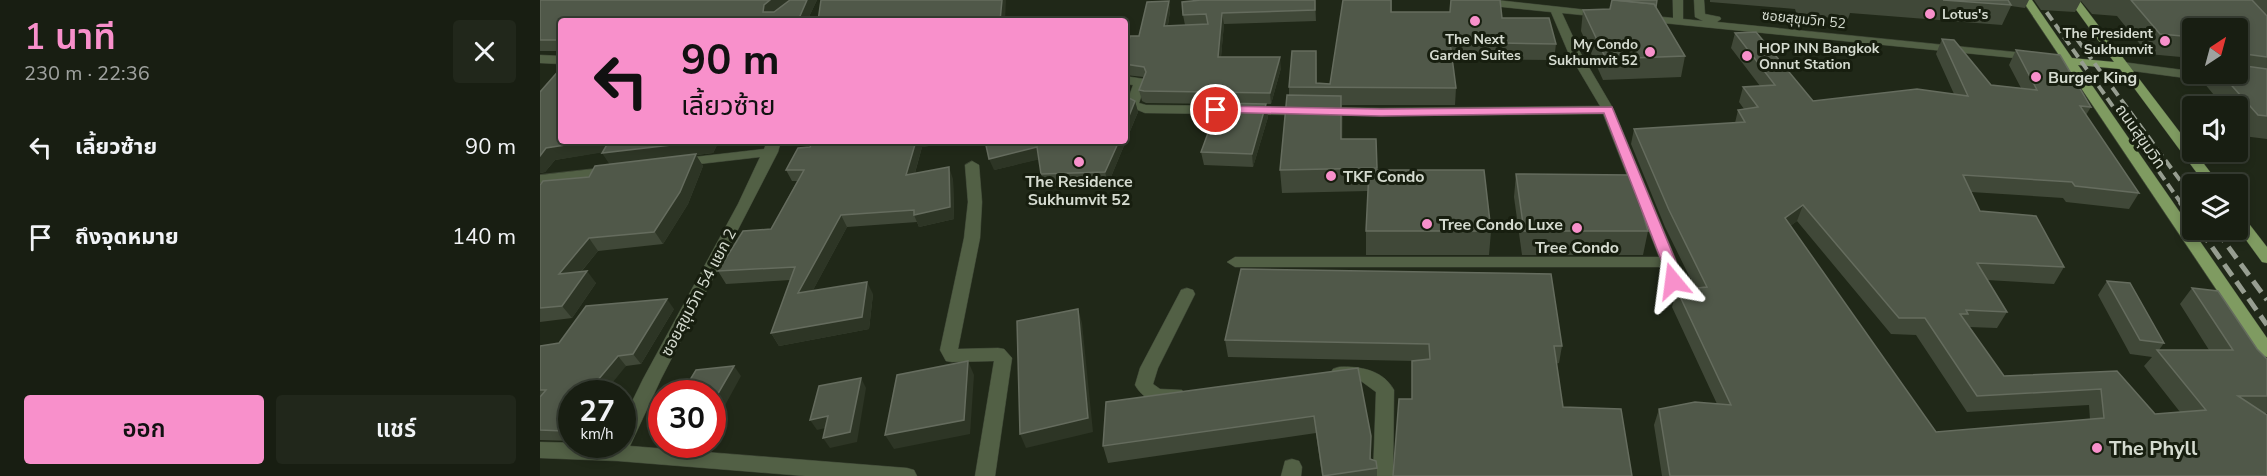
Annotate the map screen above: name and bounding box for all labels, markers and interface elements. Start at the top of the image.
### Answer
place label: Lotus's [1942,5,1988,24]
street label: ซอยสุขุมวิท 52 [1761,6,1847,33]
marker: Lotus's [1923,7,1937,21]
text: 1 นาที [24,13,116,62]
marker: The Next Garden Suites [1468,14,1482,28]
north arrow [2182,18,2248,84]
map controls [2182,18,2248,240]
button: close [453,20,516,83]
place label: The President Sukhumvit [2063,24,2154,59]
place label: The Next Garden Suites [1429,30,1521,65]
text: 90 m [681,32,780,89]
marker: The President Sukhumvit [2158,34,2172,48]
place label: My Condo Sukhumvit 52 [1548,35,1638,70]
place label: HOP INN Bangkok Onnut Station [1759,39,1880,74]
icon: left [582,42,660,120]
marker: My Condo Sukhumvit 52 [1643,45,1657,59]
marker: HOP INN Bangkok Onnut Station [1740,49,1754,63]
text: 230 m · 22:36 [24,60,150,87]
place label: Burger King [2048,67,2137,89]
marker: Burger King [2029,70,2043,84]
pin [1190,84,1241,135]
text: เลี้ยวซ้าย [681,88,775,125]
icon: arrive [1199,93,1232,126]
button: sound [2182,96,2248,162]
street label: ถนนสุขุมวิท [2110,100,2171,173]
icon: left [24,131,57,164]
text: เลี้ยวซ้าย [75,132,157,162]
text: 90 m [465,132,516,162]
marker: The Residence Sukhumvit 52 [1072,155,1086,169]
place label: TKF Condo [1343,166,1425,188]
marker: TKF Condo [1324,169,1338,183]
place label: The Residence Sukhumvit 52 [1025,171,1133,211]
button: layers [2182,174,2248,240]
place label: Tree Condo Luxe [1439,214,1563,236]
marker: Tree Condo Luxe [1420,217,1434,231]
icon: arrive [24,221,57,254]
marker: Tree Condo [1570,221,1584,235]
text: ถึงจุดหมาย [75,222,179,252]
text: 140 m [452,222,516,252]
street label: ซอยสุขุมวิท 54 แยก 2 [656,225,742,360]
place label: Tree Condo [1535,237,1619,259]
position arrow [1641,249,1705,313]
speed limit sign: 30 [648,380,726,458]
text: 27 [579,391,615,432]
button: ออก [24,395,264,464]
button: แชร์ [276,395,516,464]
text: km/h [580,424,614,444]
place label: The Phyll [2109,435,2198,462]
marker: The Phyll [2090,441,2104,455]

